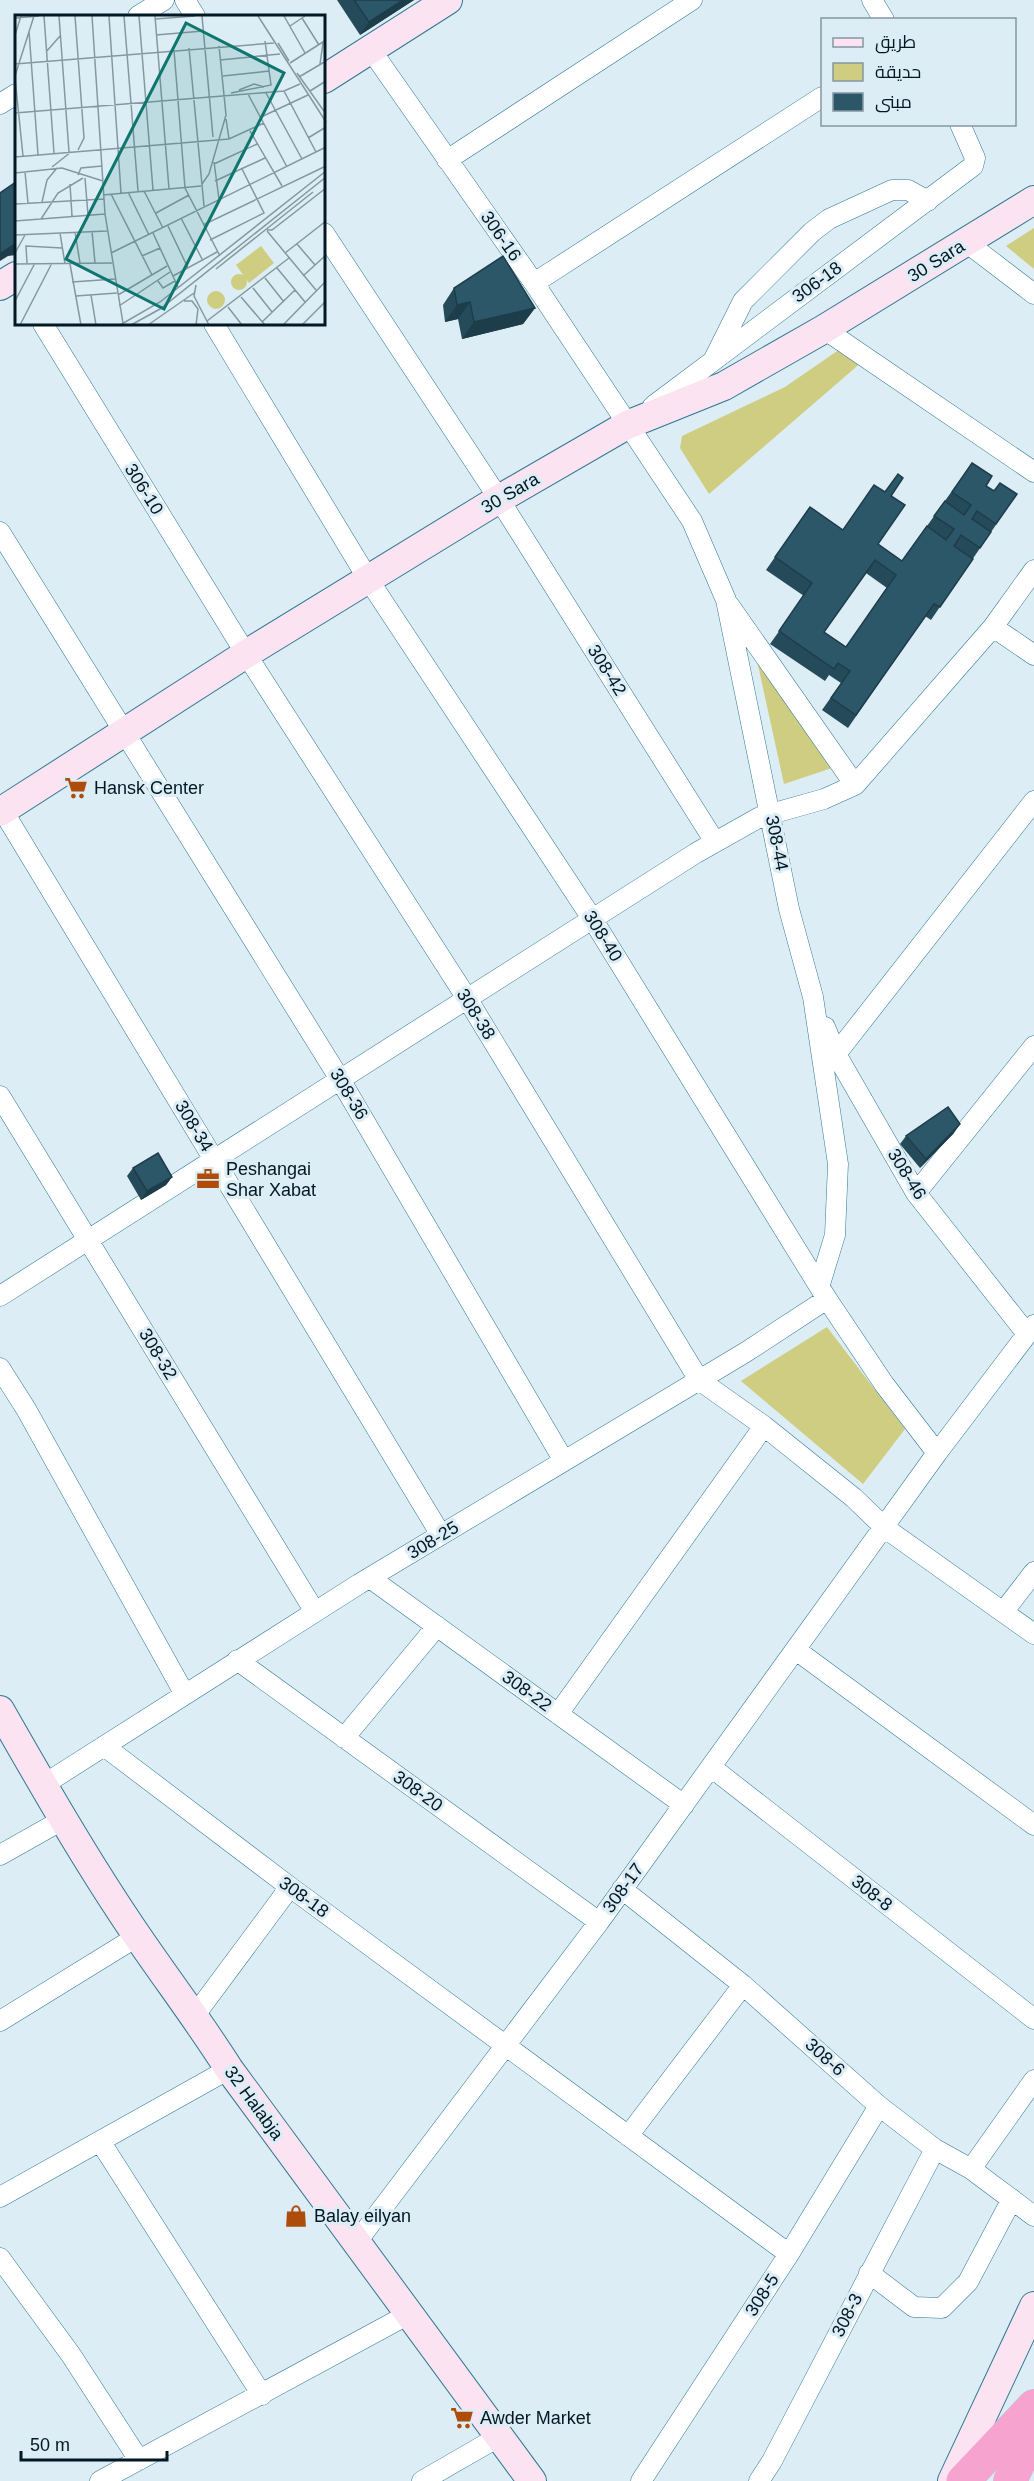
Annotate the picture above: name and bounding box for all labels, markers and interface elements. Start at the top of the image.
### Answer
inset map [15,15,326,326]
legend [821,18,1016,126]
text: طريق [875,32,916,54]
text: حديقة [875,62,921,82]
text: مبنى [875,92,912,113]
street label: 306-16 [477,207,525,265]
street label: 30 Sara [904,235,969,286]
street label: 306-18 [788,257,846,307]
street label: 306-10 [121,460,167,518]
street label: 30 Sara [478,468,543,517]
street label: 308-42 [584,641,630,699]
supermarket icon: Hansk Center [63,775,89,801]
place label: Hansk Center [94,778,204,798]
street label: 308-44 [762,814,792,872]
street label: 308-40 [580,907,626,965]
street label: 308-38 [453,985,499,1043]
street label: 308-36 [326,1065,372,1123]
street label: 308-34 [171,1097,217,1155]
street label: 308-46 [884,1145,930,1203]
place label: Peshangai Shar Xabat [226,1159,316,1200]
office icon: Peshangai Shar Xabat [195,1166,221,1192]
street label: 308-32 [135,1325,181,1383]
street label: 308-25 [404,1517,462,1563]
street label: 308-22 [498,1666,556,1716]
street label: 308-20 [389,1766,447,1816]
street label: 308-17 [598,1859,648,1917]
street label: 308-8 [848,1871,896,1915]
street label: 308-18 [275,1872,333,1922]
street label: 308-6 [801,2034,849,2080]
street label: 32 Halabja [221,2062,288,2144]
shop icon: Balay eilyan [283,2203,309,2229]
place label: Balay eilyan [314,2206,411,2226]
street label: 308-5 [741,2270,783,2320]
street label: 308-3 [828,2290,866,2340]
supermarket icon: Awder Market [449,2405,475,2431]
place label: Awder Market [480,2408,591,2428]
scale bar [21,2424,166,2462]
text: 50 m [30,2435,70,2455]

